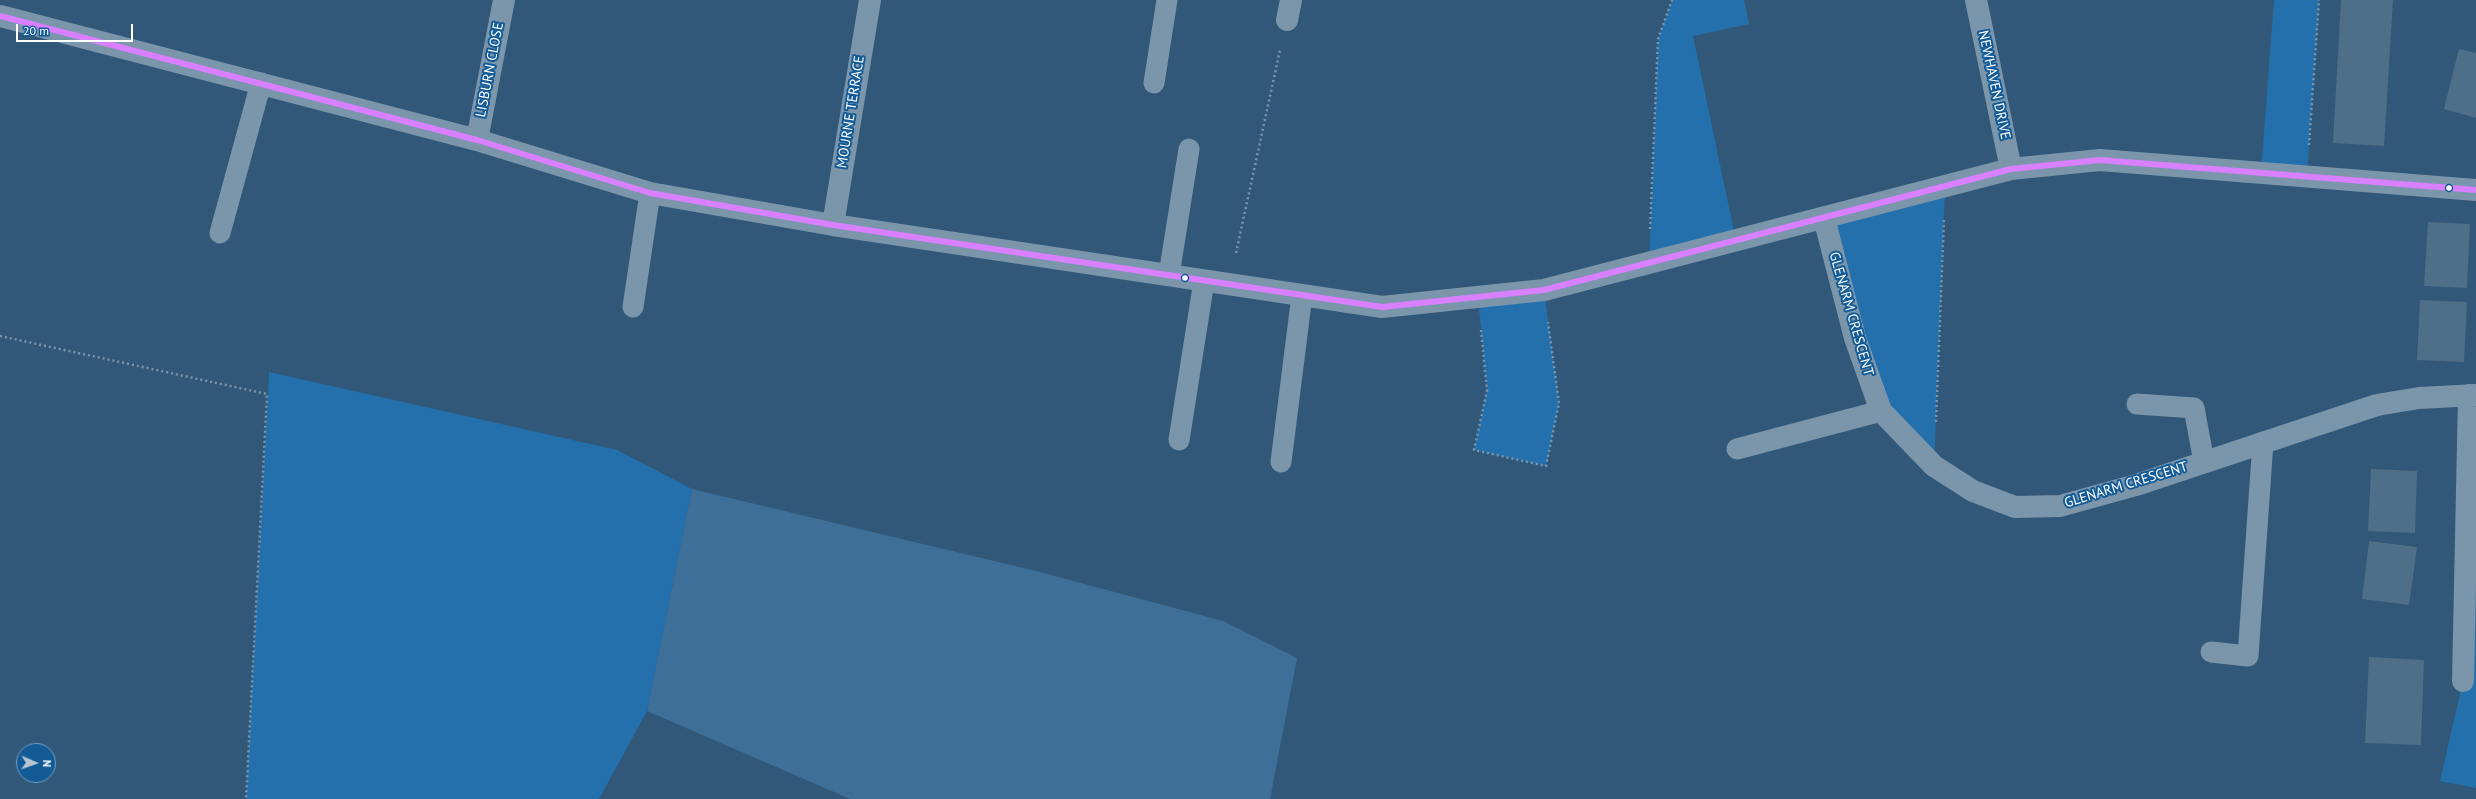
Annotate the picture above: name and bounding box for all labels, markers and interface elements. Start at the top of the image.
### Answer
scale bar [18,16,135,42]
street label: LISBURN CLOSE [473,21,507,119]
text: 20 m [23,23,49,38]
street label: NEWHAVEN DRIVE [1974,29,2014,141]
street label: MOURNE TERRACE [834,55,868,169]
unlabelled marker [2444,183,2454,193]
street label: GLENARM CRESCENT [1825,250,1877,378]
unlabelled marker [1180,273,1190,283]
street label: GLENARM CRESCENT [2062,458,2190,512]
north arrow [16,743,56,783]
text: N [40,760,54,767]

